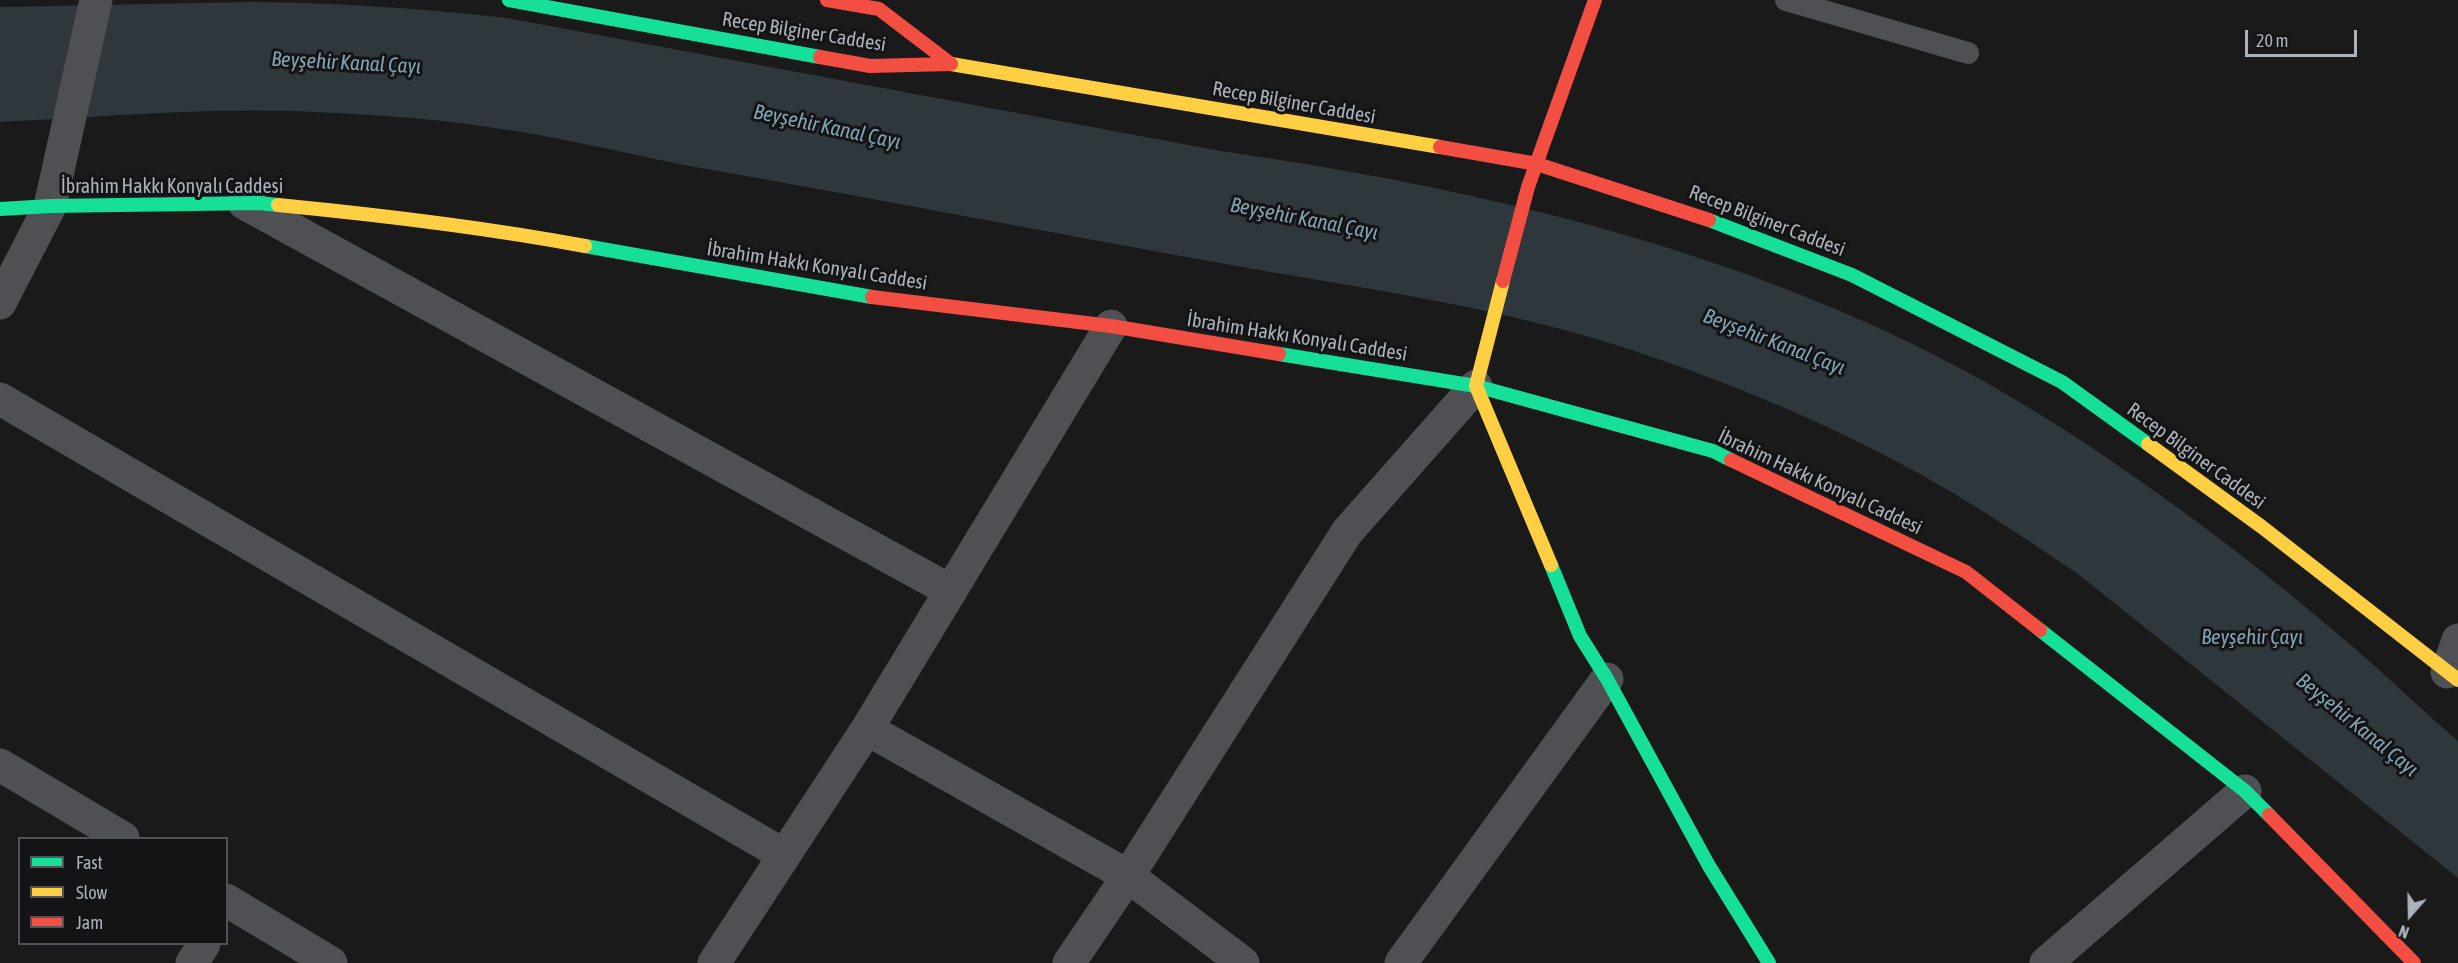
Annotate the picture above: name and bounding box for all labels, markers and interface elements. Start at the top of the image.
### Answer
street label: Recep Bilginer Caddesi [720,7,888,57]
scale bar [2248,18,2360,56]
text: 20 m [2256,30,2288,51]
water label: Beyşehir Kanal Çayı [271,47,421,79]
street label: Recep Bilginer Caddesi [1210,77,1378,129]
water label: Beyşehir Kanal Çayı [751,99,903,155]
street label: İbrahim Hakkı Konyalı Caddesi [61,175,283,199]
street label: Recep Bilginer Caddesi [1686,180,1848,262]
water label: Beyşehir Kanal Çayı [1228,192,1380,246]
street label: İbrahim Hakkı Konyalı Caddesi [705,237,929,295]
water label: Beyşehir Kanal Çayı [1700,303,1848,381]
street label: İbrahim Hakkı Konyalı Caddesi [1185,308,1409,366]
street label: Recep Bilginer Caddesi [2122,398,2270,514]
street label: İbrahim Hakkı Konyalı Caddesi [1714,424,1926,540]
water label: Beyşehir Çayı [2201,624,2303,650]
water label: Beyşehir Kanal Çayı [2291,668,2423,782]
legend [18,837,228,945]
text: Fast [76,852,103,873]
text: Slow [76,882,107,903]
north arrow [2380,885,2440,945]
text: Jam [76,912,103,933]
text: N [2396,922,2411,942]

